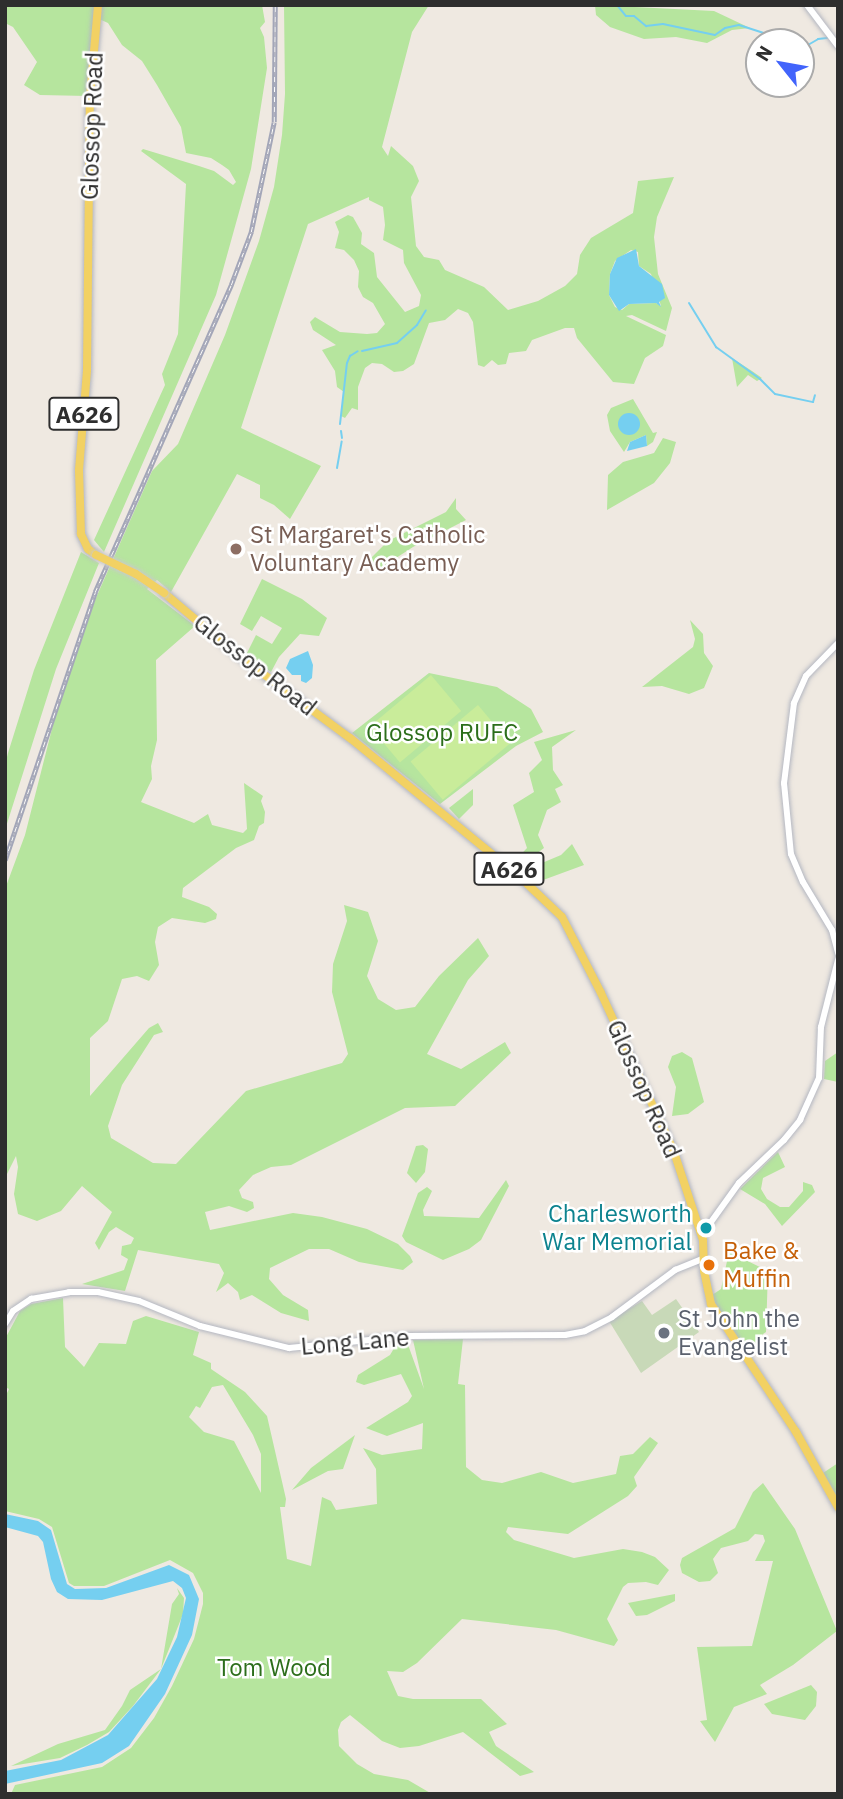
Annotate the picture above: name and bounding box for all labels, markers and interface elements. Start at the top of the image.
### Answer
north arrow [745,28,815,98]
text: N [750,41,778,65]
street label: Glossop Road [75,52,109,200]
road number: A626 [47,394,121,434]
place label: St Margaret's Catholic Voluntary Academy [250,521,485,577]
marker: St Margaret's Catholic Voluntary Academy [228,541,244,557]
street label: Glossop Road [188,608,322,722]
park label: Glossop RUFC [366,719,518,747]
road number: A626 [472,849,546,888]
street label: Glossop Road [601,1016,687,1162]
place label: Charlesworth War Memorial [542,1200,692,1256]
marker: Charlesworth War Memorial [698,1220,714,1236]
place label: Bake & Muffin [723,1237,799,1293]
marker: Bake & Muffin [701,1257,717,1273]
place label: St John the Evangelist [678,1305,800,1361]
street label: Long Lane [300,1323,410,1361]
marker: St John the Evangelist [656,1325,672,1341]
park label: Tom Wood [217,1654,331,1682]

